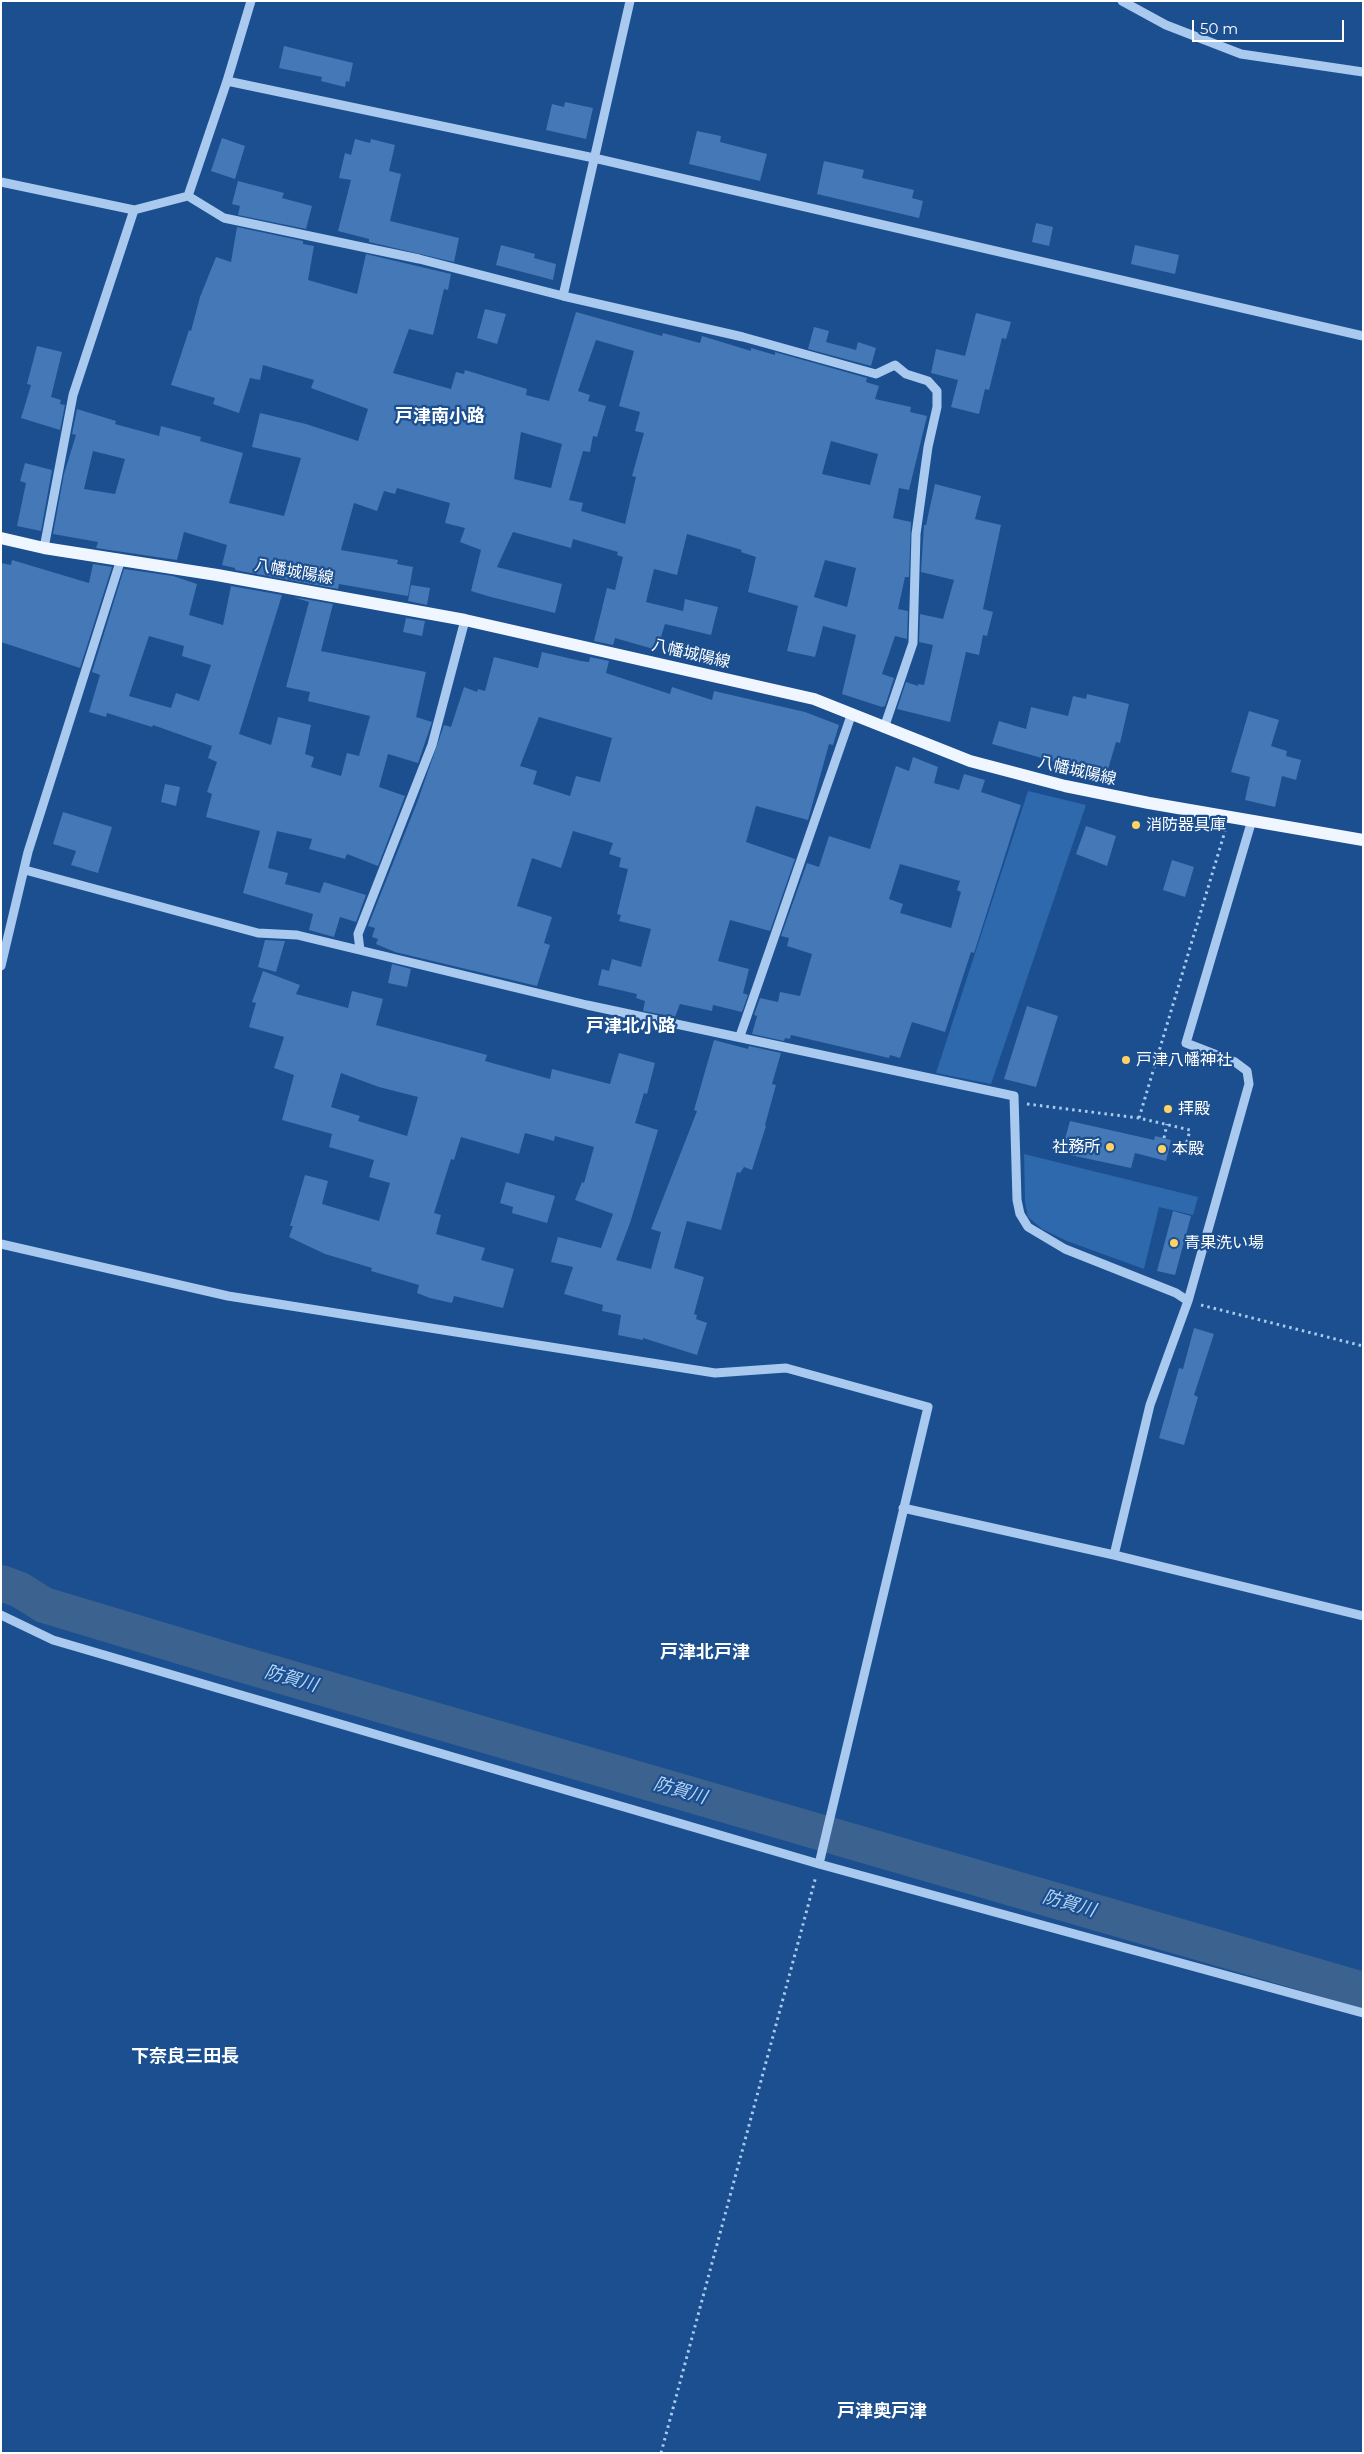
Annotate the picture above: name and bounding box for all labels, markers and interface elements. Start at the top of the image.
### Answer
scale bar [1194,10,1346,42]
text: 50 m [1200,19,1238,38]
district label: 戸津南小路 [395,406,485,428]
street label: 八幡城陽線 [253,556,335,588]
street label: 八幡城陽線 [650,636,732,672]
street label: 八幡城陽線 [1036,753,1118,789]
place label: 消防器具庫 [1146,815,1226,835]
marker: 消防器具庫 [1130,819,1142,831]
district label: 戸津北小路 [586,1016,676,1038]
place label: 戸津八幡神社 [1136,1050,1232,1070]
marker: 戸津八幡神社 [1120,1054,1132,1066]
place label: 拝殿 [1178,1099,1210,1119]
marker: 拝殿 [1162,1103,1174,1115]
place label: 社務所 [1052,1137,1100,1157]
place label: 本殿 [1172,1139,1204,1159]
marker: 社務所 [1104,1141,1116,1153]
marker: 本殿 [1156,1143,1168,1155]
place label: 青果洗い場 [1184,1233,1264,1253]
marker: 青果洗い場 [1168,1237,1180,1249]
district label: 戸津北戸津 [660,1642,750,1664]
water label: 防賀川 [262,1661,320,1697]
water label: 防賀川 [651,1773,709,1809]
water label: 防賀川 [1040,1886,1098,1922]
district label: 下奈良三田長 [131,2046,239,2068]
district label: 戸津奥戸津 [837,2401,927,2423]

